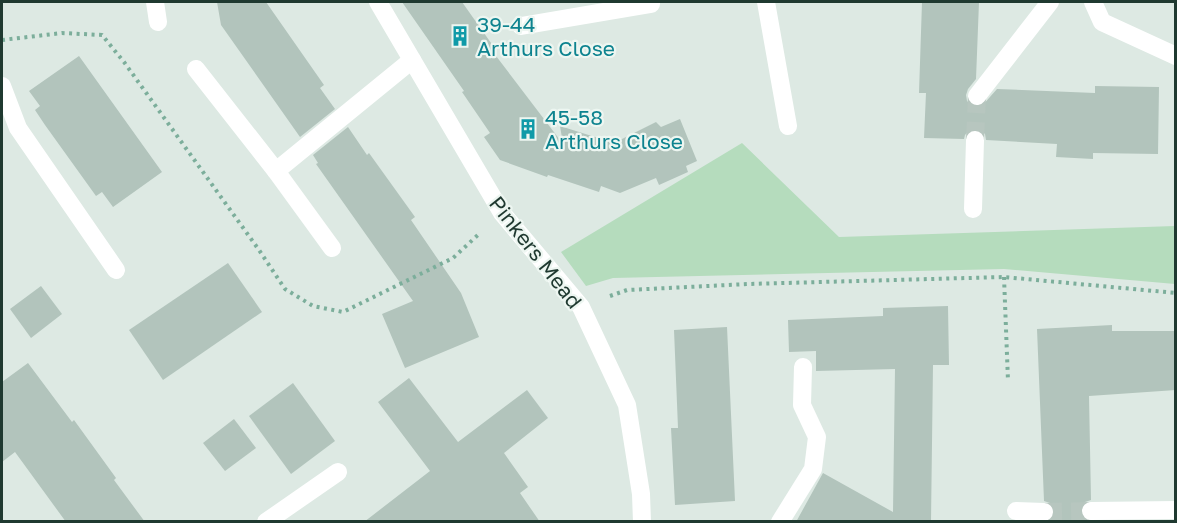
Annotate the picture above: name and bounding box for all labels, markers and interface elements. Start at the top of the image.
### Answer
place label: 39-44 Arthurs Close [477,11,615,61]
building icon: 39-44 Arthurs Close [448,24,472,48]
place label: 45-58 Arthurs Close [545,104,683,154]
building icon: 45-58 Arthurs Close [516,117,540,141]
street label: Pinkers Mead [484,191,588,313]

